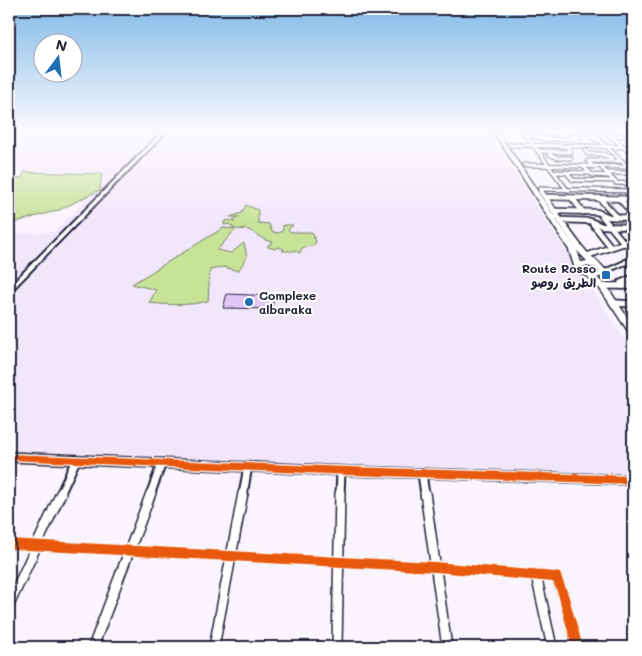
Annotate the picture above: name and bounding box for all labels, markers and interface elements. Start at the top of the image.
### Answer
north arrow [32,32,82,82]
text: N [54,34,69,56]
place label: Route Rosso الطريق روصو [522,260,596,291]
marker: Route Rosso الطريق روصو [600,269,612,281]
place label: Complexe albaraka [259,287,316,317]
marker: Complexe albaraka [243,296,255,308]

